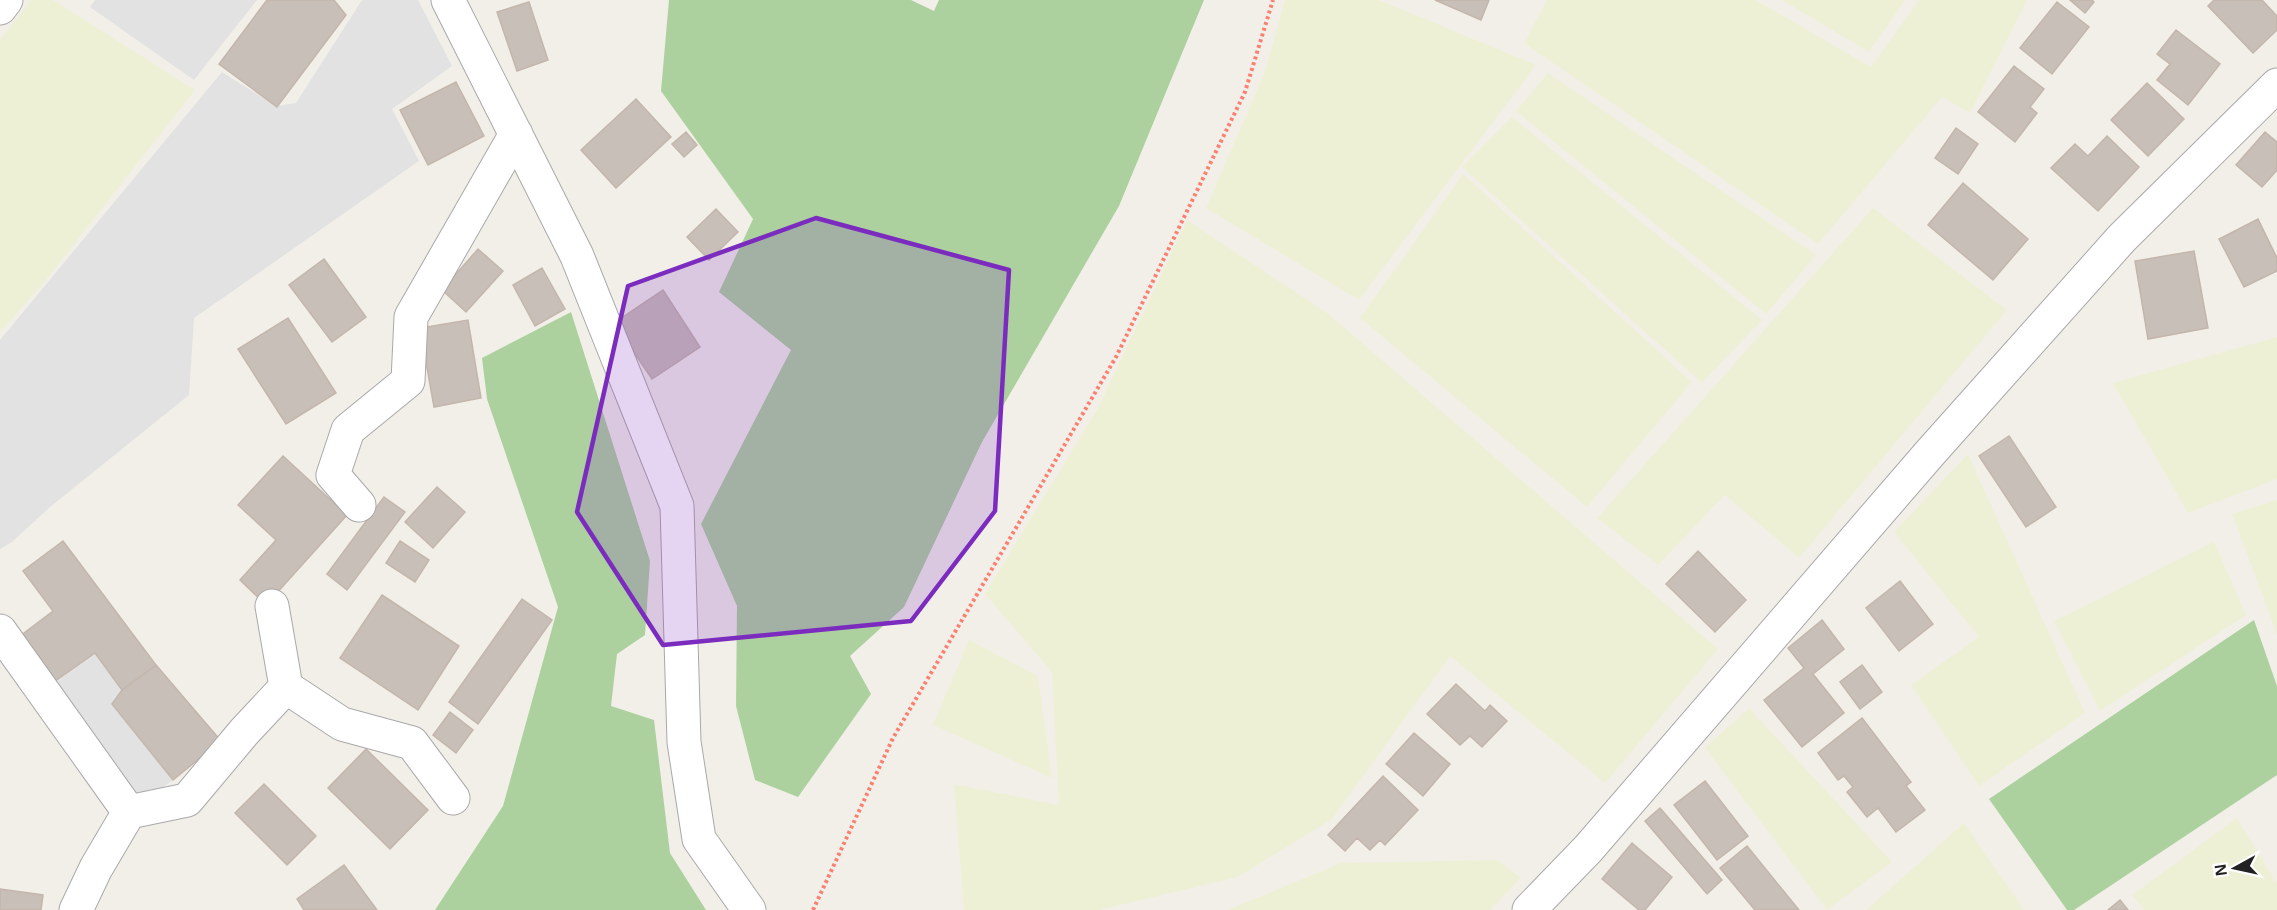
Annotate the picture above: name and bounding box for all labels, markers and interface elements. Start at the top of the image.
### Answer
north arrow [2205,838,2265,898]
text: N [2211,863,2230,877]

